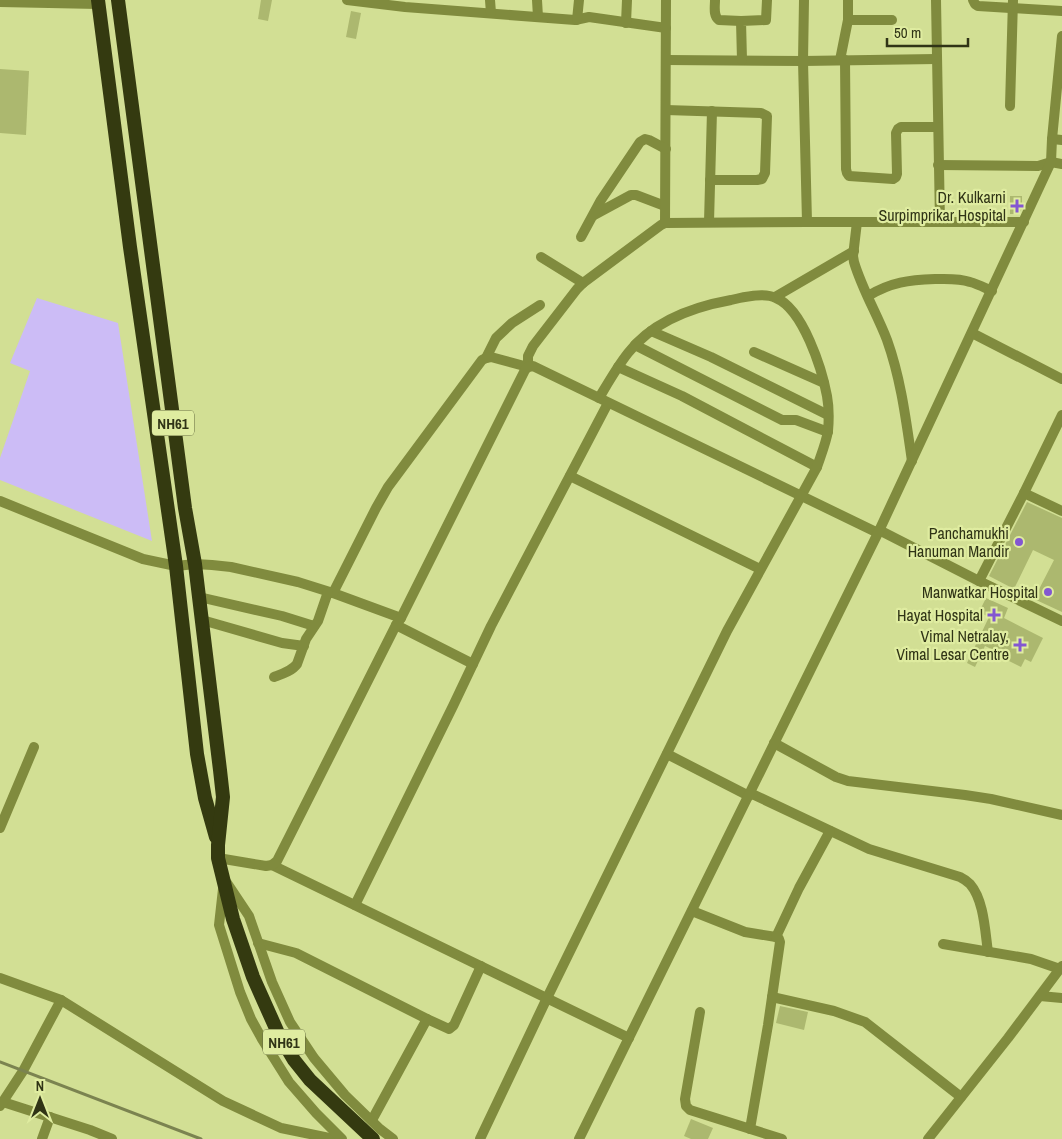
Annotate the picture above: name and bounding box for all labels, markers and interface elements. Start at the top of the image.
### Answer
scale bar [887,15,968,47]
text: 50 m [894,22,921,43]
place label: Dr. Kulkarni Surpimprikar Hospital [878,186,1006,226]
marker: Dr. Kulkarni Surpimprikar Hospital [1010,199,1024,213]
road number: NH61 [152,410,194,436]
place label: Panchamukhi Hanuman Mandir [908,522,1010,562]
marker: Panchamukhi Hanuman Mandir [1013,536,1025,548]
place label: Manwatkar Hospital [922,581,1038,603]
marker: Manwatkar Hospital [1042,586,1054,598]
place label: Hayat Hospital [897,604,983,626]
marker: Hayat Hospital [987,608,1001,622]
place label: Vimal Netralay, Vimal Lesar Centre [896,625,1009,665]
marker: Vimal Netralay, Vimal Lesar Centre [1013,638,1027,652]
road number: NH61 [263,1030,305,1054]
north arrow [15,1074,65,1124]
text: N [36,1077,44,1095]

